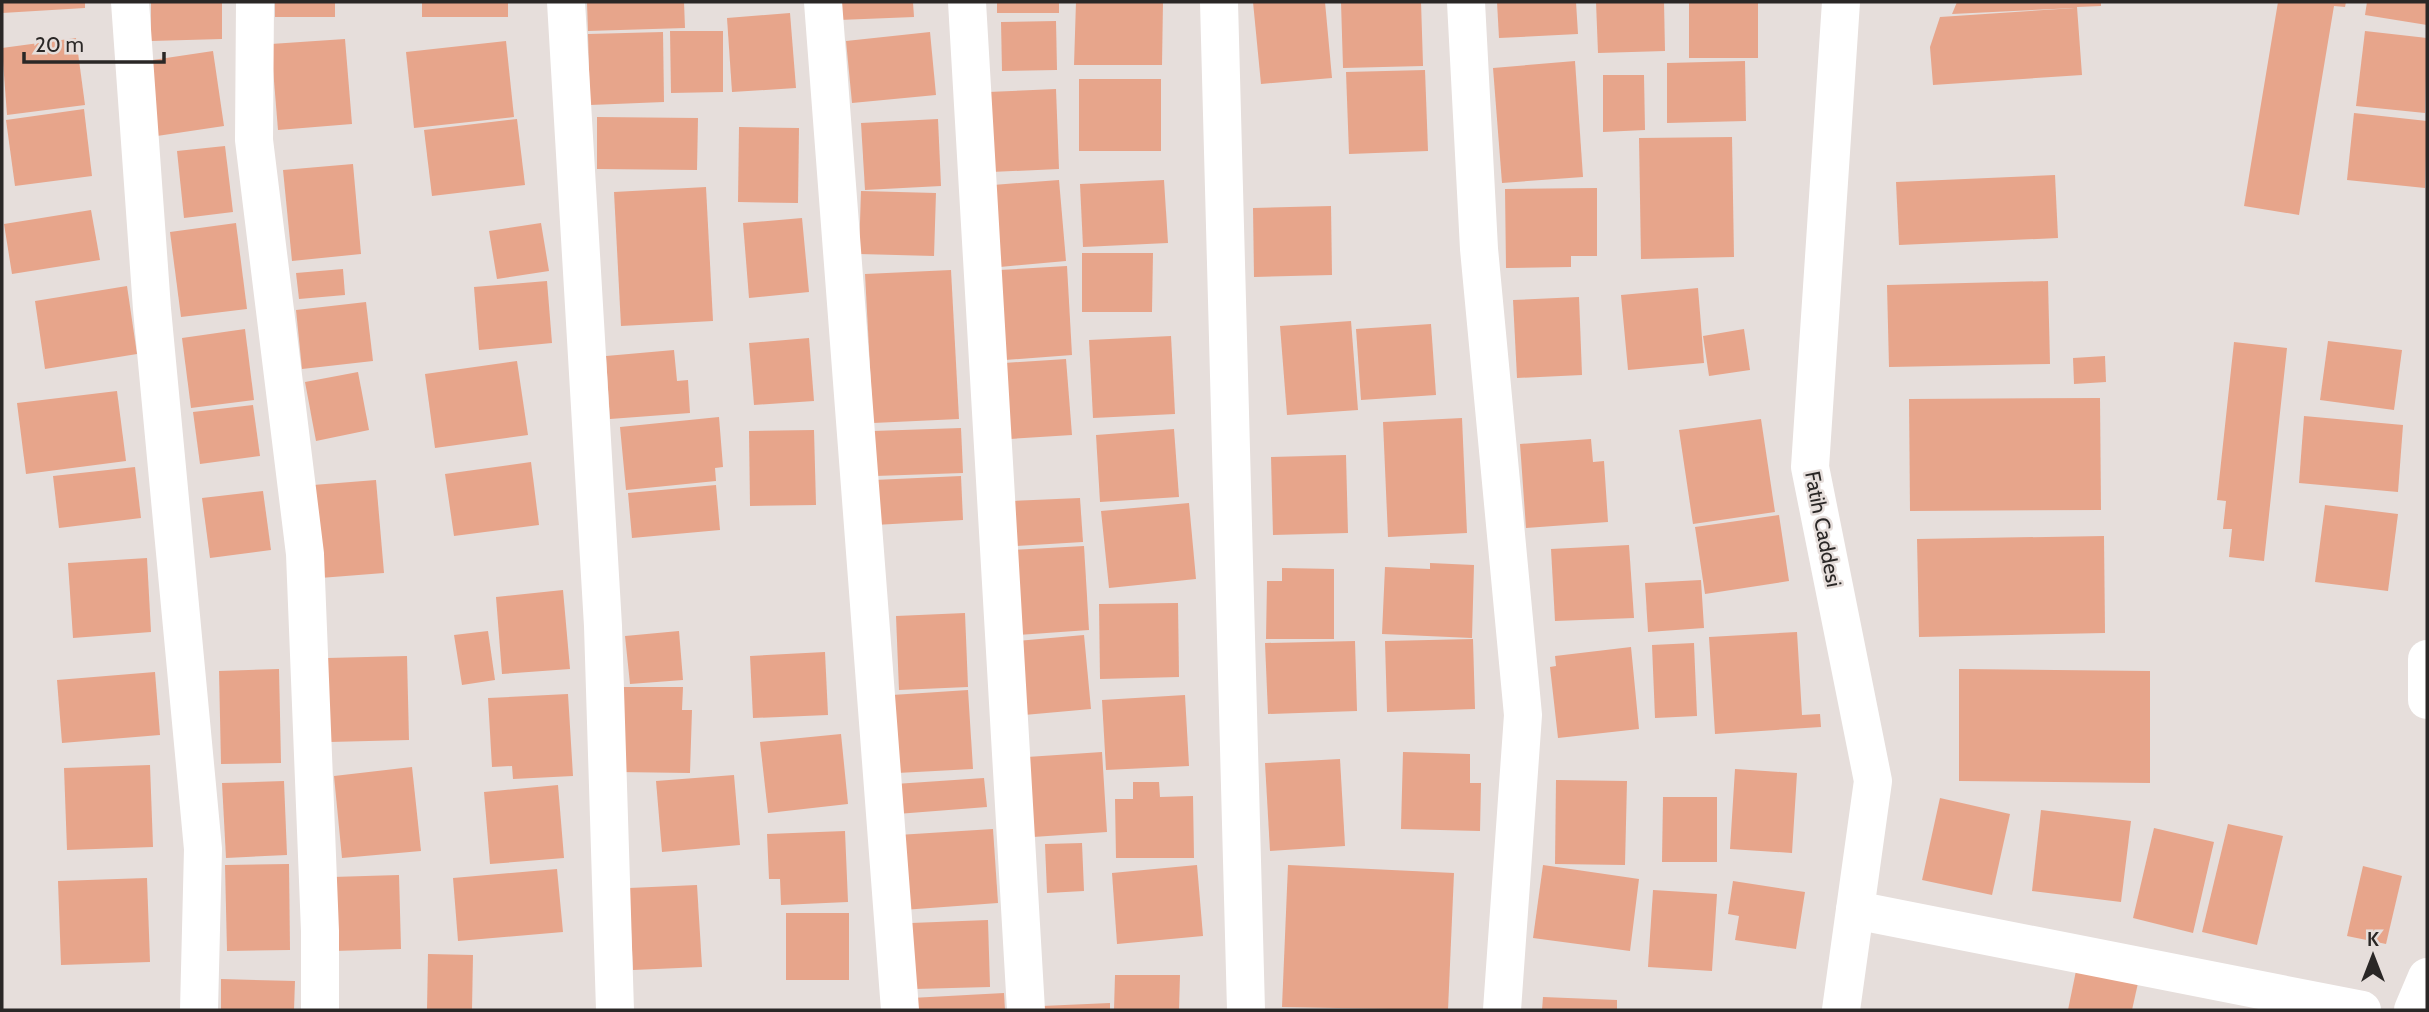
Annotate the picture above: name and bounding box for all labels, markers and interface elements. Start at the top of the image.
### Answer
scale bar [24,21,164,65]
text: 20 m [35,32,84,57]
street label: Fatih Caddesi [1800,469,1847,589]
north arrow [2338,921,2408,991]
text: K [2367,928,2379,951]

